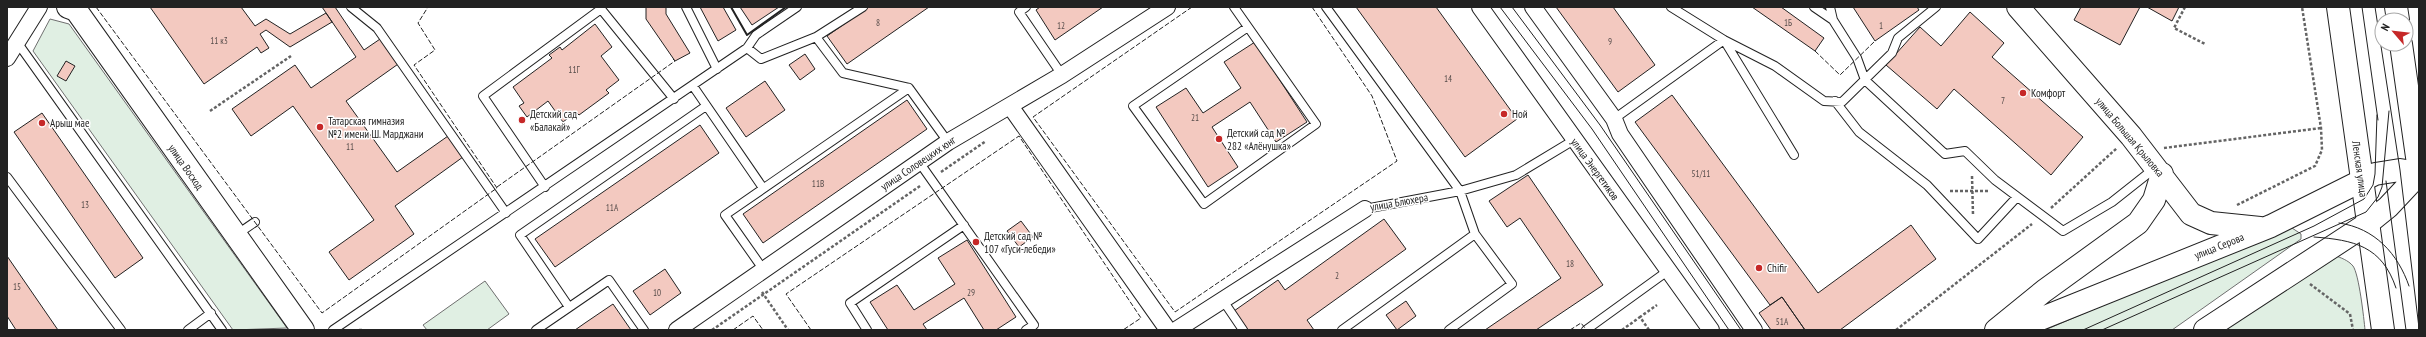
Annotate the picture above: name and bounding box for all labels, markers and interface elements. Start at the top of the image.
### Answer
north arrow [2374,12,2414,52]
house number: 8 [876,17,880,28]
house number: 1Б [1784,17,1792,28]
house number: 12 [1057,20,1065,31]
house number: 1 [1879,20,1883,31]
text: N [2378,21,2393,33]
house number: 11 к3 [210,35,228,46]
house number: 9 [1608,36,1612,47]
house number: 11Г [568,64,580,75]
house number: 14 [1444,73,1452,84]
place label: Комфорт [2031,86,2066,100]
marker: Комфорт [2018,88,2028,98]
house number: 7 [2001,95,2005,106]
street label: улица Большая Крыловка [2093,95,2167,179]
place label: Детский сад «Балакай» [530,107,577,134]
place label: Ной [1512,107,1528,121]
marker: Ной [1499,109,1509,119]
house number: 21 [1191,112,1199,123]
place label: Татарская гимназия №2 имени Ш. Марджани [328,114,424,141]
marker: Детский сад «Балакай» [517,115,527,125]
place label: Арыш мае [50,116,90,130]
marker: Арыш мае [37,118,47,128]
marker: Татарская гимназия №2 имени Ш. Марджани [315,122,325,132]
place label: Детский сад № 282 «Алёнушка» [1227,126,1291,153]
street label: улица Соловецких юнг [878,132,959,193]
marker: Детский сад № 282 «Алёнушка» [1214,134,1224,144]
street label: улица Энергетиков [1568,135,1623,203]
street label: Ленская улица [2349,139,2371,198]
street label: улица Восход [165,141,207,193]
house number: 11 [346,141,354,152]
house number: 51/11 [1692,168,1710,179]
house number: 11В [812,178,824,189]
street label: улица Блюхера [1369,190,1429,214]
house number: 13 [81,199,89,210]
house number: 11А [606,202,619,213]
place label: Детский сад № 107 «Гуси-лебеди» [984,229,1056,256]
street label: улица Серова [2192,230,2246,262]
marker: Детский сад № 107 «Гуси-лебеди» [971,237,981,247]
house number: 18 [1566,258,1574,269]
place label: Chifir [1767,261,1787,275]
marker: Chifir [1754,263,1764,273]
house number: 2 [1335,270,1339,281]
house number: 15 [13,281,21,292]
house number: 10 [653,287,661,298]
house number: 29 [967,287,975,298]
house number: 51А [1776,316,1789,327]

